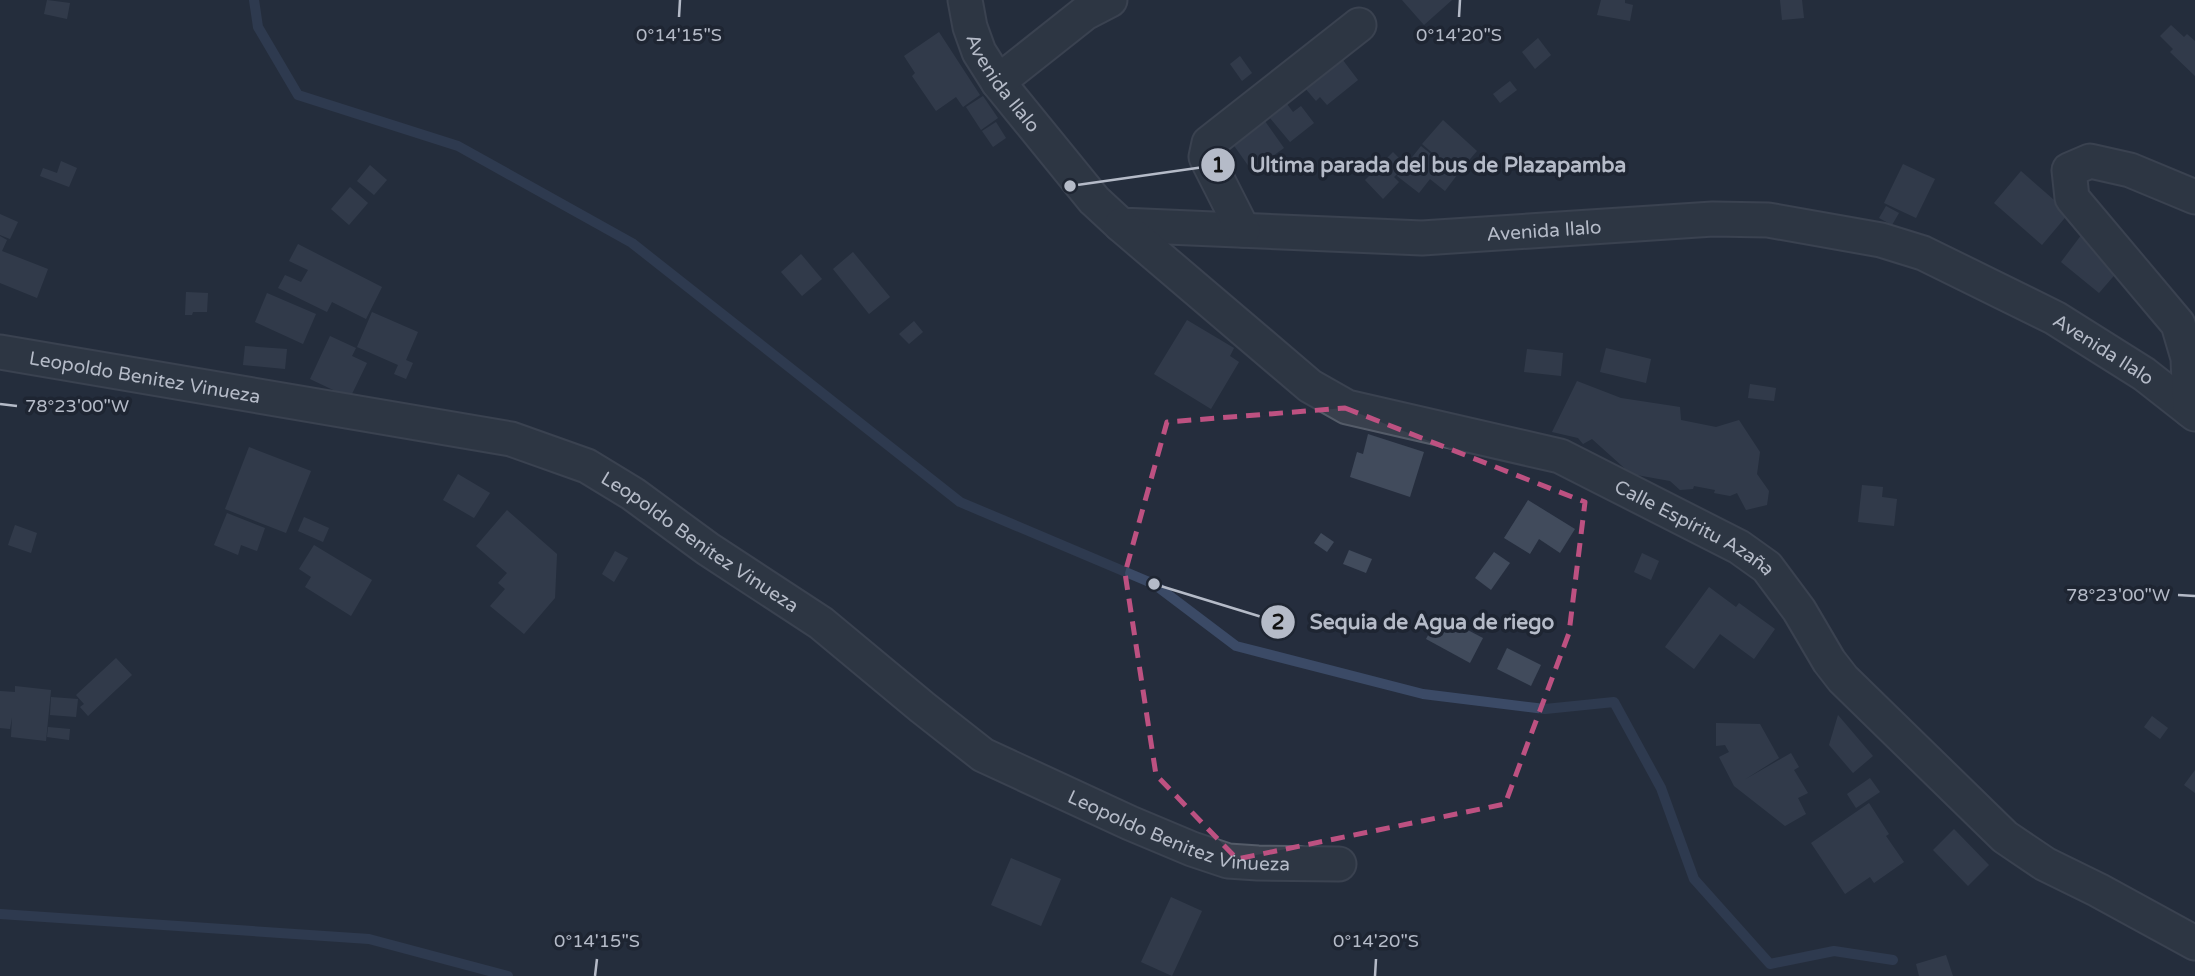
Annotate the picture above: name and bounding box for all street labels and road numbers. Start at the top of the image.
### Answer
street label: Avenida Ilalo [961,31,1044,137]
street label: Avenida Ilalo [1486,216,1602,246]
street label: Avenida Ilalo [2049,310,2158,390]
street label: Leopoldo Benitez Vinueza [27,347,262,408]
street label: Leopoldo Benitez Vinueza [597,467,802,617]
street label: Calle Espíritu Azaña [1611,476,1779,580]
street label: Leopoldo Benitez Vinueza [1064,786,1290,875]

